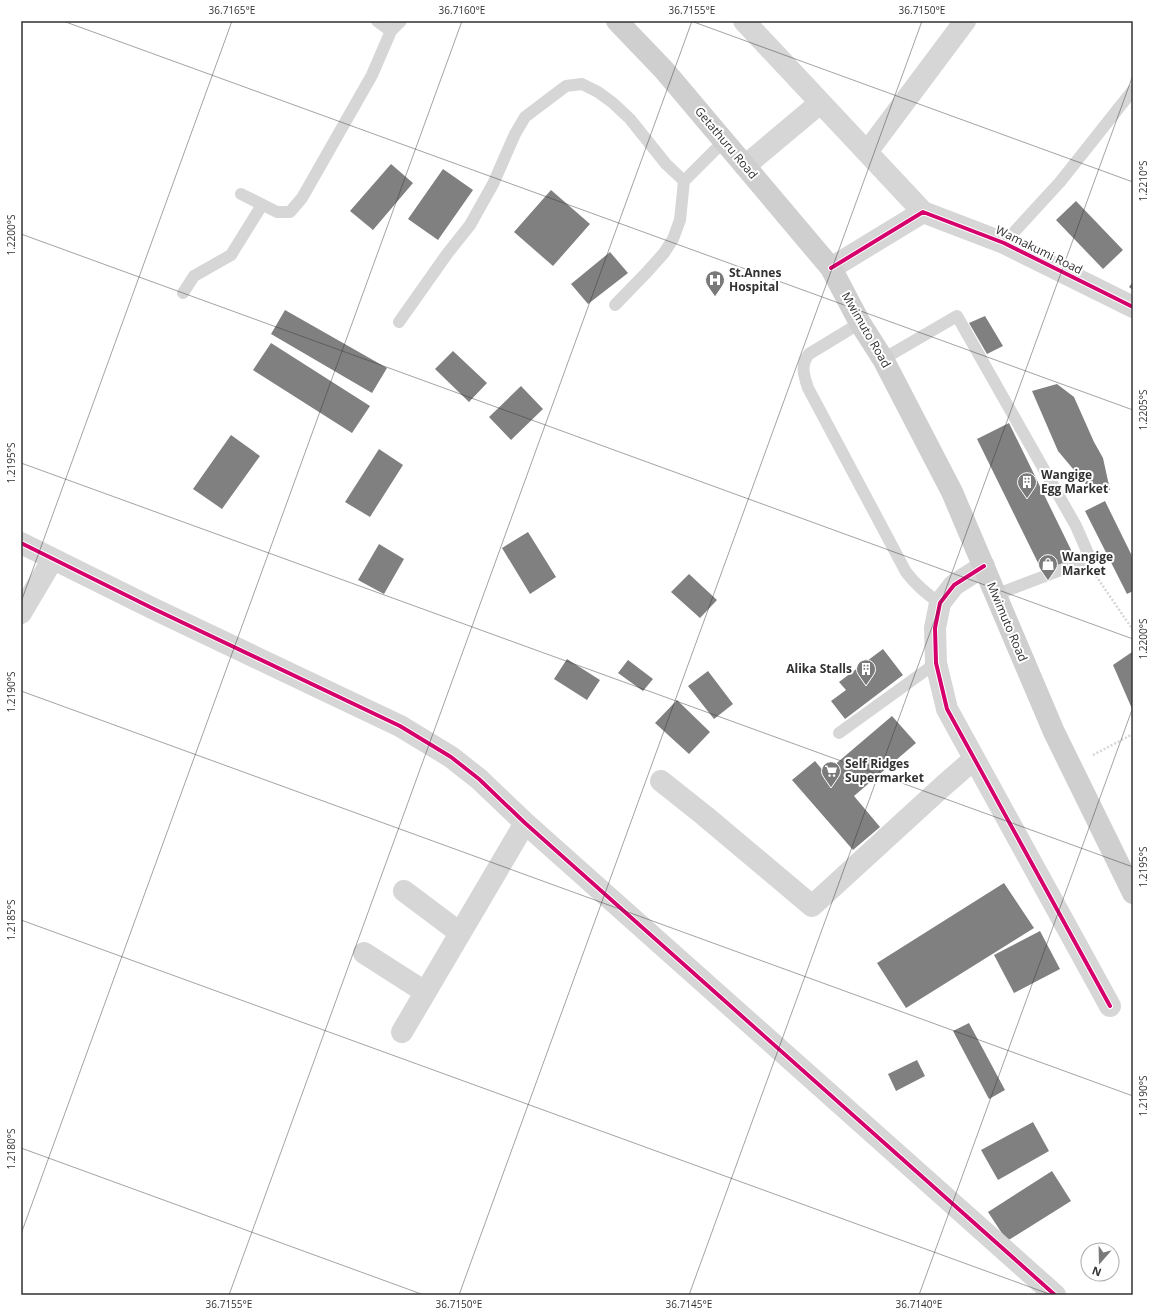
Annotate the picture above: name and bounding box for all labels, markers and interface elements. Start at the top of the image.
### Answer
text: 36.7165°E [209,3,255,17]
text: 36.7160°E [439,3,485,17]
text: 36.7155°E [669,3,715,17]
text: 36.7150°E [899,3,945,17]
street label: Getathuru Road [691,103,762,182]
text: 1.2210°S [1136,161,1150,201]
text: 1.2200°S [4,215,18,255]
street label: Wamakumi Road [993,221,1086,278]
place label: St.Annes Hospital [729,264,781,295]
hospital icon: St.Annes Hospital [704,269,726,297]
street label: Mwimuto Road [838,289,895,371]
text: 1.2205°S [1136,390,1150,430]
text: 1.2195°S [4,443,18,483]
place label: Wangige Egg Market [1041,466,1108,497]
building icon: Wangige Egg Market [1016,471,1038,499]
place label: Wangige Market [1062,548,1113,579]
shop icon: Wangige Market [1037,553,1059,581]
street label: Mwimuto Road [983,579,1032,664]
text: 1.2200°S [1136,619,1150,659]
building icon: Alika Stalls [855,658,877,686]
place label: Alika Stalls [786,660,852,677]
text: 1.2190°S [4,672,18,712]
place label: Self Ridges Supermarket [845,755,924,786]
supermarket icon: Self Ridges Supermarket [820,760,842,788]
text: 1.2195°S [1136,847,1150,887]
text: 1.2185°S [4,900,18,940]
text: 1.2190°S [1136,1076,1150,1116]
text: 1.2180°S [4,1129,18,1169]
north arrow [1080,1242,1120,1282]
text: N [1090,1263,1103,1280]
text: 36.7155°E [206,1297,252,1311]
text: 36.7150°E [436,1297,482,1311]
text: 36.7145°E [666,1297,712,1311]
text: 36.7140°E [896,1297,942,1311]

